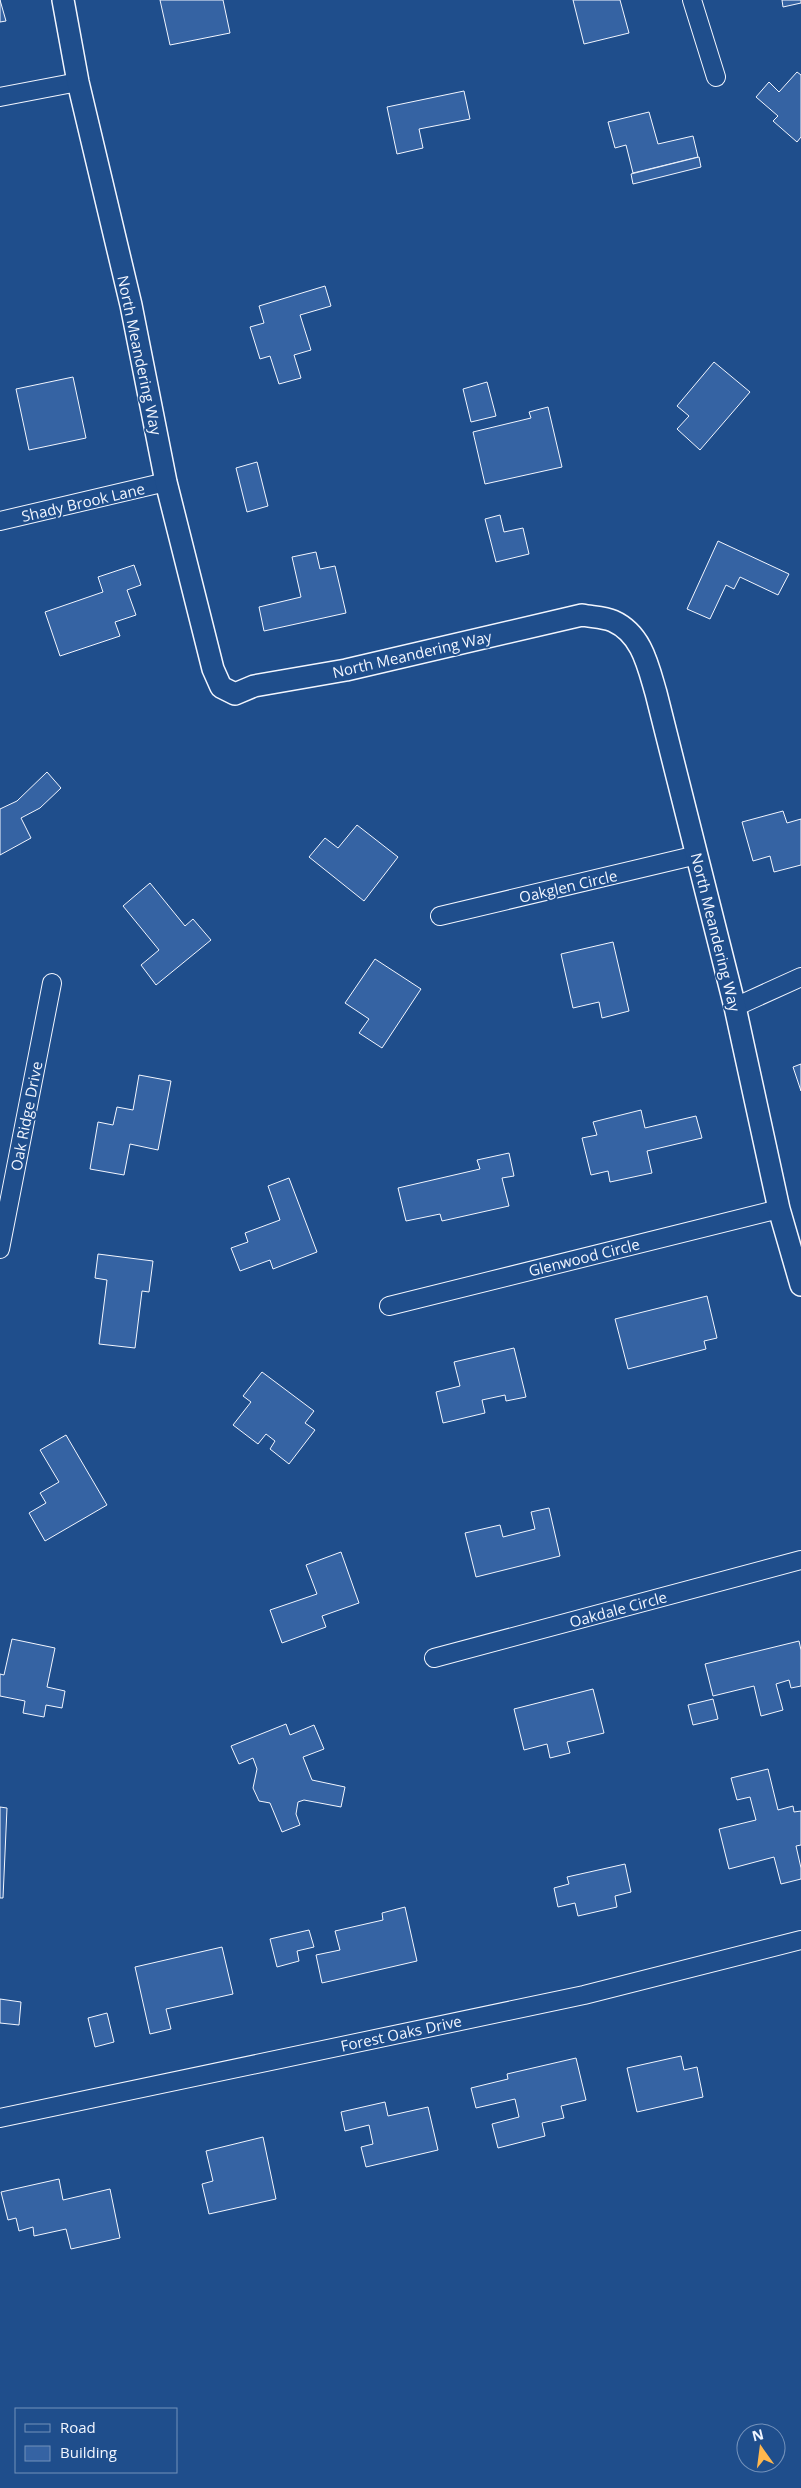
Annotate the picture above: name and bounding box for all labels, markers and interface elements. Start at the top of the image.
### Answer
street label: North Meandering Way [113,273,167,437]
street label: Shady Brook Lane [19,478,147,526]
street label: North Meandering Way [330,626,494,682]
street label: North Meandering Way [687,851,746,1014]
street label: Oakglen Circle [517,865,619,907]
street label: Oak Ridge Drive [6,1060,46,1172]
street label: Glenwood Circle [526,1234,642,1280]
street label: Oakdale Circle [567,1586,669,1632]
street label: Forest Oaks Drive [339,2010,463,2056]
legend [15,2408,178,2473]
text: Road [60,2417,96,2437]
north arrow [736,2423,786,2473]
text: N [750,2424,766,2445]
text: Building [60,2442,117,2462]

